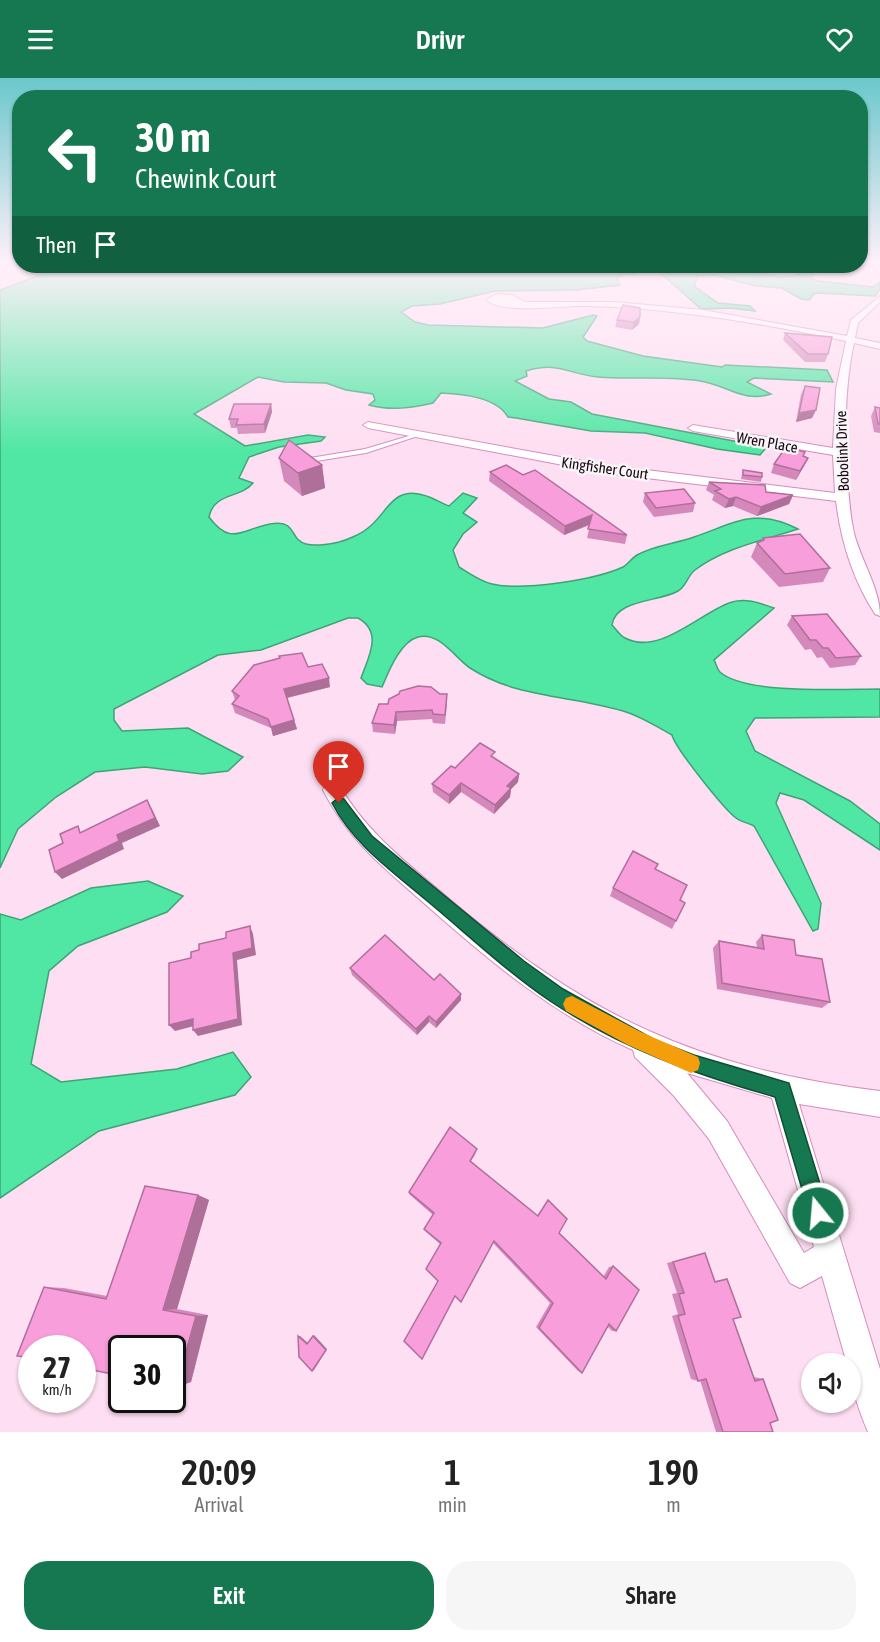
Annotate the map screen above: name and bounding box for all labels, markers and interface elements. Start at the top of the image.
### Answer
icon: menu [24,23,57,56]
icon: heart [823,23,856,56]
text: Drivr [416,24,464,55]
text: 30 m [135,113,210,161]
icon: left [36,114,114,192]
text: Chewink Court [135,163,277,194]
icon: arrive [89,228,122,261]
text: Then [36,232,77,258]
street label: Bobolink Drive [832,410,852,492]
street label: Wren Place [735,428,799,456]
street label: Kingfisher Court [560,453,650,483]
pin [313,741,364,803]
icon: arrive [322,750,355,783]
position arrow [786,1181,850,1245]
speed limit sign: 30 [108,1335,186,1413]
text: 27 [43,1350,71,1384]
map controls [801,1353,861,1413]
button: sound [801,1353,861,1413]
text: km/h [42,1381,72,1398]
text: 20:09 [181,1451,257,1493]
text: 1 [444,1451,461,1493]
text: 190 [648,1451,699,1493]
text: Arrival [195,1493,243,1516]
text: min [438,1493,467,1516]
text: m [666,1493,681,1516]
button: Exit [24,1561,434,1630]
button: Share [446,1561,856,1630]

